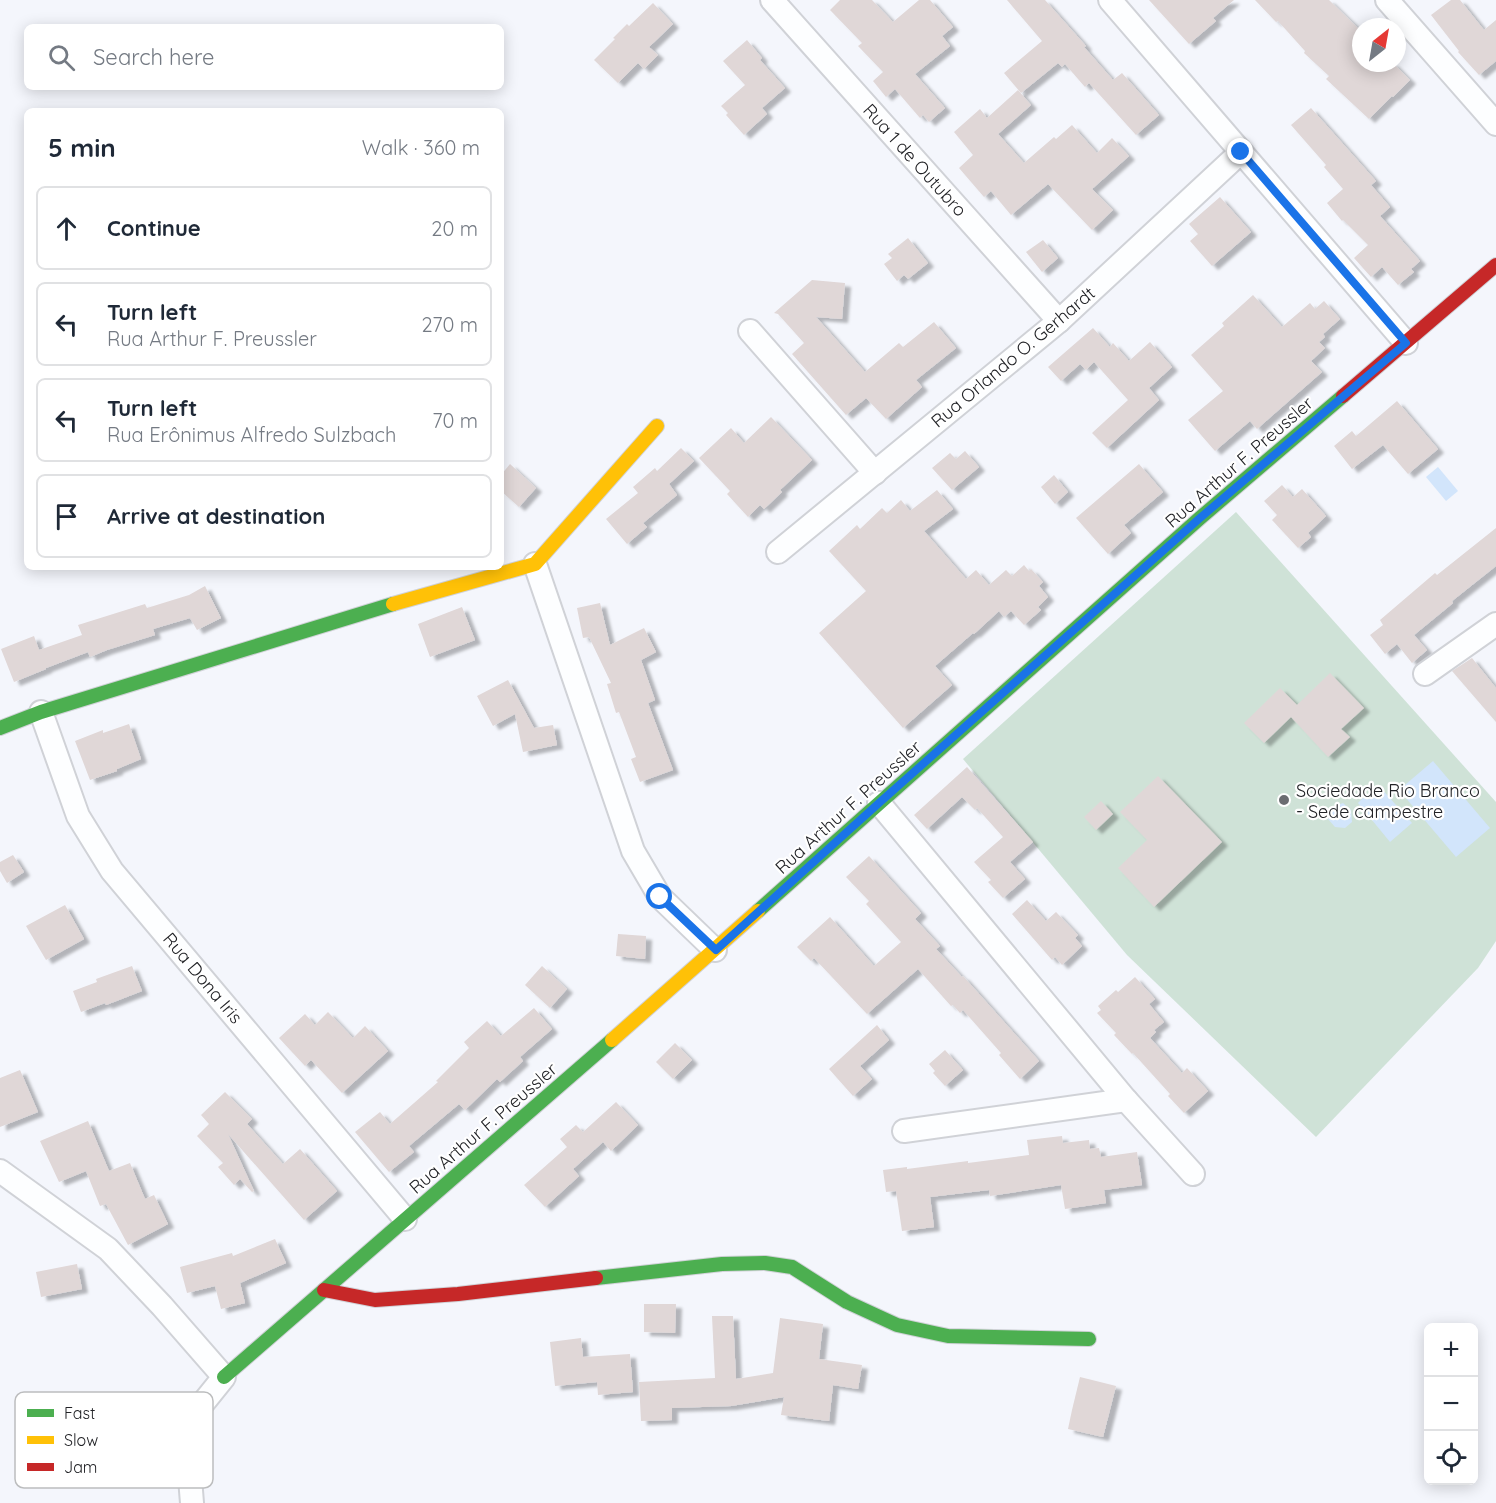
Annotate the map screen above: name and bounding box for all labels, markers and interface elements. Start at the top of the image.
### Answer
north arrow [1352,18,1406,72]
search box [24,24,504,90]
icon: search [45,41,78,74]
text: Search here [93,43,214,71]
street label: Rua 1 de Outubro [858,99,972,221]
text: 5 min [48,131,116,164]
text: Walk · 360 m [362,135,480,160]
route end [1227,138,1253,164]
icon: ahead [50,212,83,245]
text: Continue [107,214,201,242]
text: 20 m [431,216,478,241]
street label: Rua Orlando O. Gerhardt [926,282,1100,432]
text: Turn left [107,298,197,326]
icon: left [50,308,83,341]
text: 270 m [421,312,478,337]
text: Rua Arthur F. Preussler [107,326,317,351]
street label: Rua Arthur F. Preussler [1160,391,1318,533]
text: Turn left [107,394,197,422]
icon: left [50,404,83,437]
text: 70 m [432,408,478,433]
text: Rua Erônimus Alfredo Sulzbach [107,422,396,447]
icon: arrive [50,500,83,533]
text: Arrive at destination [107,502,325,530]
street label: Rua Arthur F. Preussler [770,735,926,879]
place label: Sociedade Rio Branco - Sede campestre [1296,779,1480,823]
marker: Sociedade Rio Branco - Sede campestre [1277,793,1291,807]
route start [646,883,672,909]
street label: Rua Dona Iris [158,928,248,1028]
street label: Rua Arthur F. Preussler [404,1057,562,1199]
map controls [1424,1323,1478,1485]
button: + [1424,1323,1478,1377]
button: − [1424,1377,1478,1431]
legend [15,1392,213,1488]
text: Fast [64,1403,95,1423]
text: Slow [64,1430,98,1450]
button: locate [1424,1431,1478,1485]
text: Jam [64,1457,97,1477]

